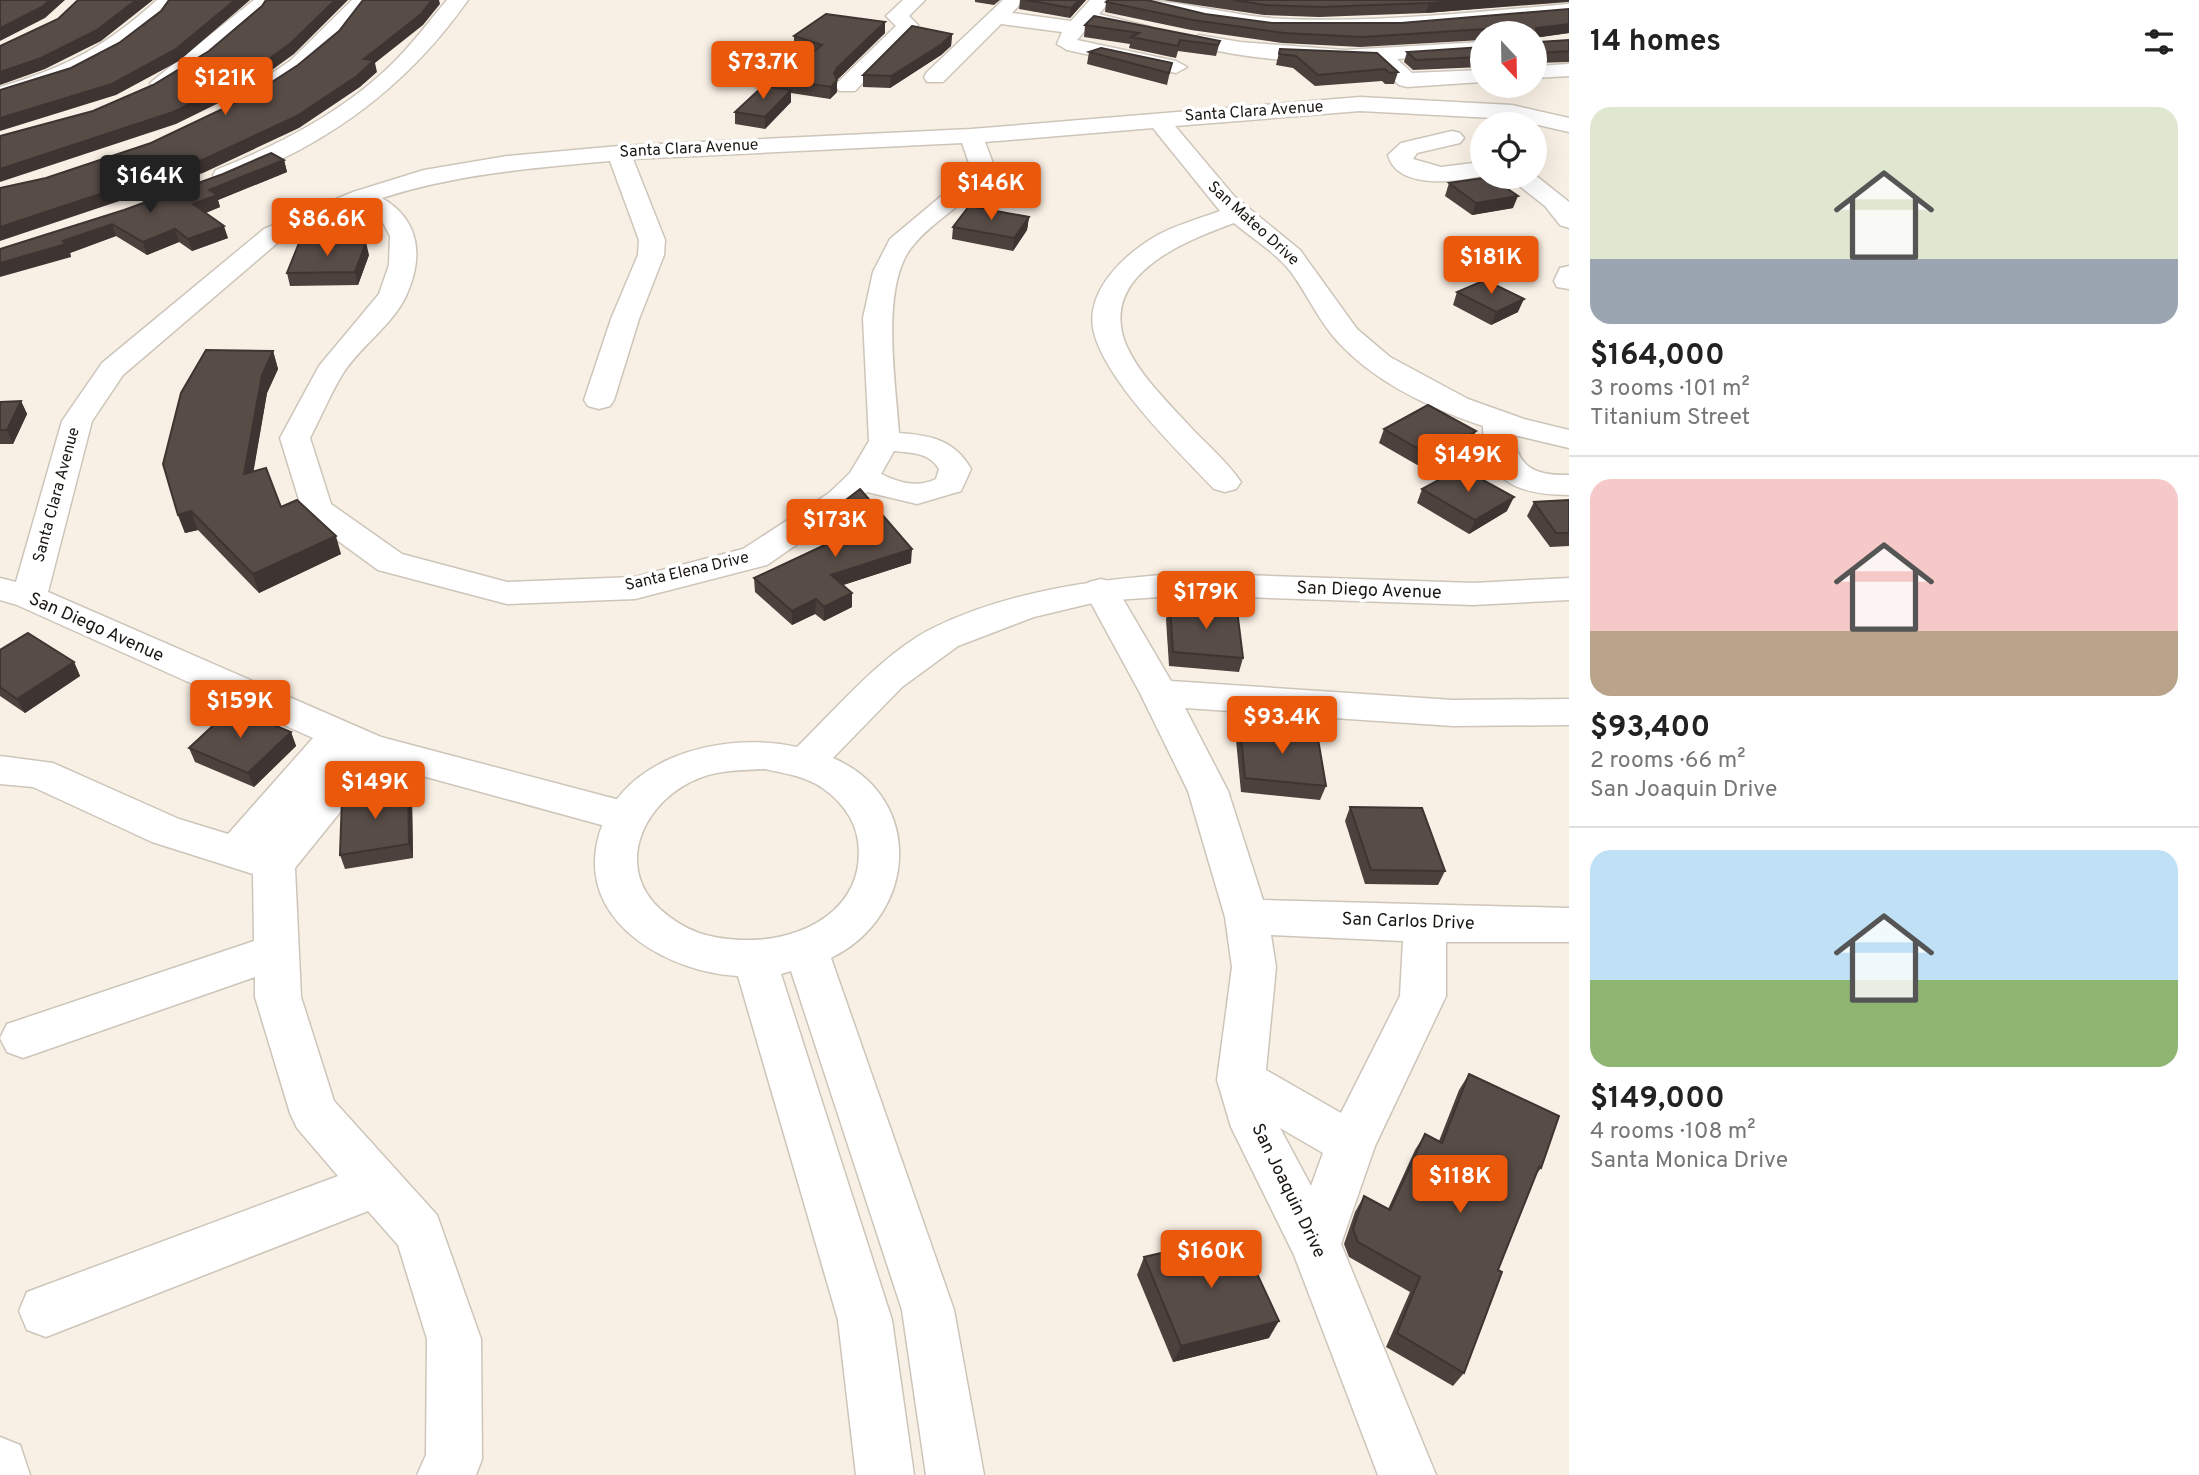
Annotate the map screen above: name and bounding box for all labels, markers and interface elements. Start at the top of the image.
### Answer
north arrow [1470,21,1547,98]
map controls [1470,21,1547,189]
icon: filters [2140,23,2178,61]
text: 14 homes [1590,24,1721,61]
pin: $73.7K [706,42,820,101]
text: $73.7K [727,49,799,78]
pin: $121K [176,58,274,117]
text: $121K [194,65,256,94]
street label: Santa Clara Avenue [1184,97,1324,127]
button: locate [1470,112,1547,189]
street label: Santa Clara Avenue [619,135,759,163]
icon: home [1821,152,1947,278]
pin: $164K [101,156,199,215]
pin: $146K [942,162,1040,222]
text: $164K [116,163,184,192]
text: $146K [957,170,1025,199]
street label: San Mateo Drive [1203,177,1303,271]
pin: $86.6K [270,198,384,258]
text: $86.6K [288,206,366,235]
pin: $181K [1442,236,1540,296]
text: $181K [1460,244,1522,273]
text: $164,000 [1590,338,1725,375]
text: 3 rooms · 101 m² [1590,375,1750,404]
text: Titanium Street [1590,404,1750,433]
street label: Santa Clara Avenue [29,425,85,565]
pin: $149K [1419,434,1517,494]
text: $149K [1434,442,1502,471]
pin: $173K [786,500,884,559]
text: $173K [802,507,868,536]
icon: home [1821,524,1947,650]
street label: Santa Elena Drive [623,548,751,596]
pin: $179K [1157,572,1255,631]
street label: San Diego Avenue [1296,577,1442,605]
text: $179K [1173,579,1239,608]
street label: San Diego Avenue [25,588,167,668]
pin: $159K [191,680,289,740]
text: $159K [206,688,274,717]
pin: $93.4K [1225,696,1339,756]
text: $93.4K [1243,704,1321,733]
text: $93,400 [1590,710,1710,747]
text: 2 rooms · 66 m² [1590,747,1746,776]
pin: $149K [326,762,424,821]
text: $149K [341,769,409,798]
text: San Joaquin Drive [1590,776,1777,805]
icon: home [1821,895,1947,1021]
street label: San Carlos Drive [1341,908,1475,936]
text: $149,000 [1590,1081,1725,1118]
text: 4 rooms · 108 m² [1590,1118,1756,1147]
street label: San Joaquin Drive [1246,1120,1330,1262]
text: Santa Monica Drive [1590,1147,1788,1176]
pin: $118K [1411,1156,1509,1215]
text: $118K [1429,1163,1491,1192]
pin: $160K [1162,1230,1260,1290]
text: $160K [1177,1238,1245,1267]

